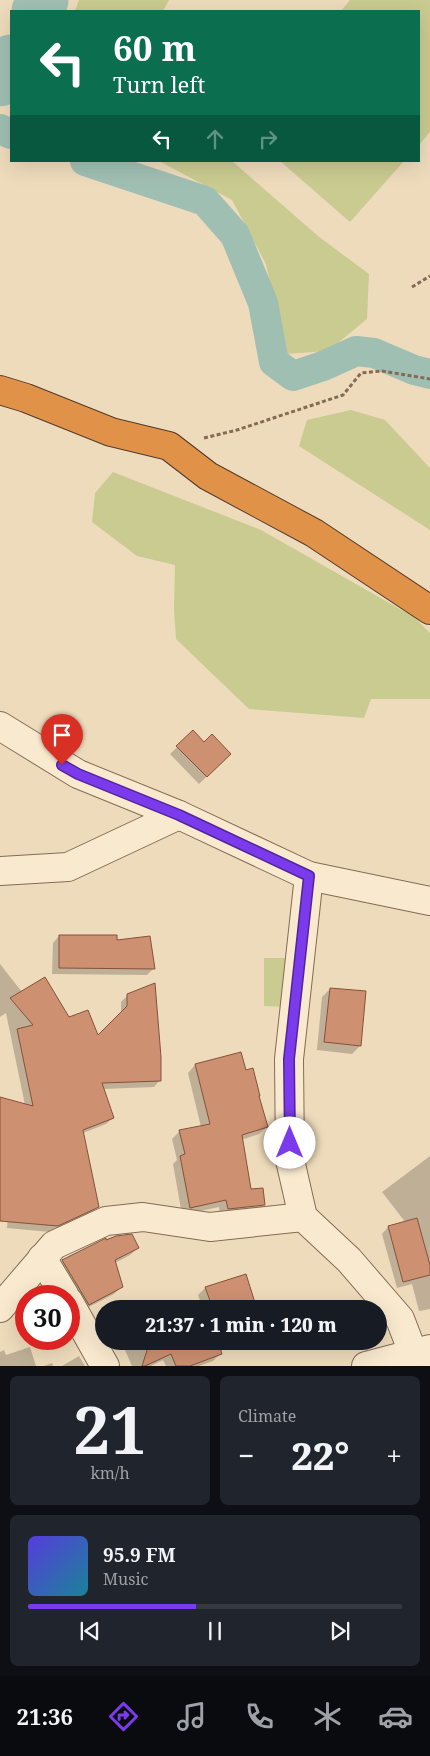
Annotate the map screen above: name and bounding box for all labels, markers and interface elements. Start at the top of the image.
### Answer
text: 60 m [113,24,196,71]
icon: left [30,30,95,95]
text: Turn left [113,69,205,99]
icon: left [148,125,176,153]
icon: ahead [201,125,229,153]
icon: right [254,125,282,153]
pin [41,714,83,765]
icon: arrive [48,721,76,749]
position arrow [263,1116,315,1168]
speed limit sign: 30 [15,1285,80,1350]
text: 21:37 · 1 min · 120 m [145,1312,337,1338]
text: 21 [73,1385,147,1473]
text: Climate [238,1405,296,1427]
text: 22° [291,1429,349,1481]
text: − [238,1436,254,1474]
text: + [386,1436,402,1474]
text: km/h [90,1462,130,1484]
text: 95.9 FM [103,1542,176,1568]
text: Music [103,1568,148,1590]
icon: previous [76,1617,104,1645]
icon: pause [201,1617,229,1645]
icon: next [326,1617,354,1645]
icon: directions [106,1699,141,1734]
icon: music [174,1699,209,1734]
icon: phone [242,1699,277,1734]
icon: climate [310,1699,345,1734]
icon: car [378,1699,413,1734]
text: 21:36 [17,1701,73,1731]

